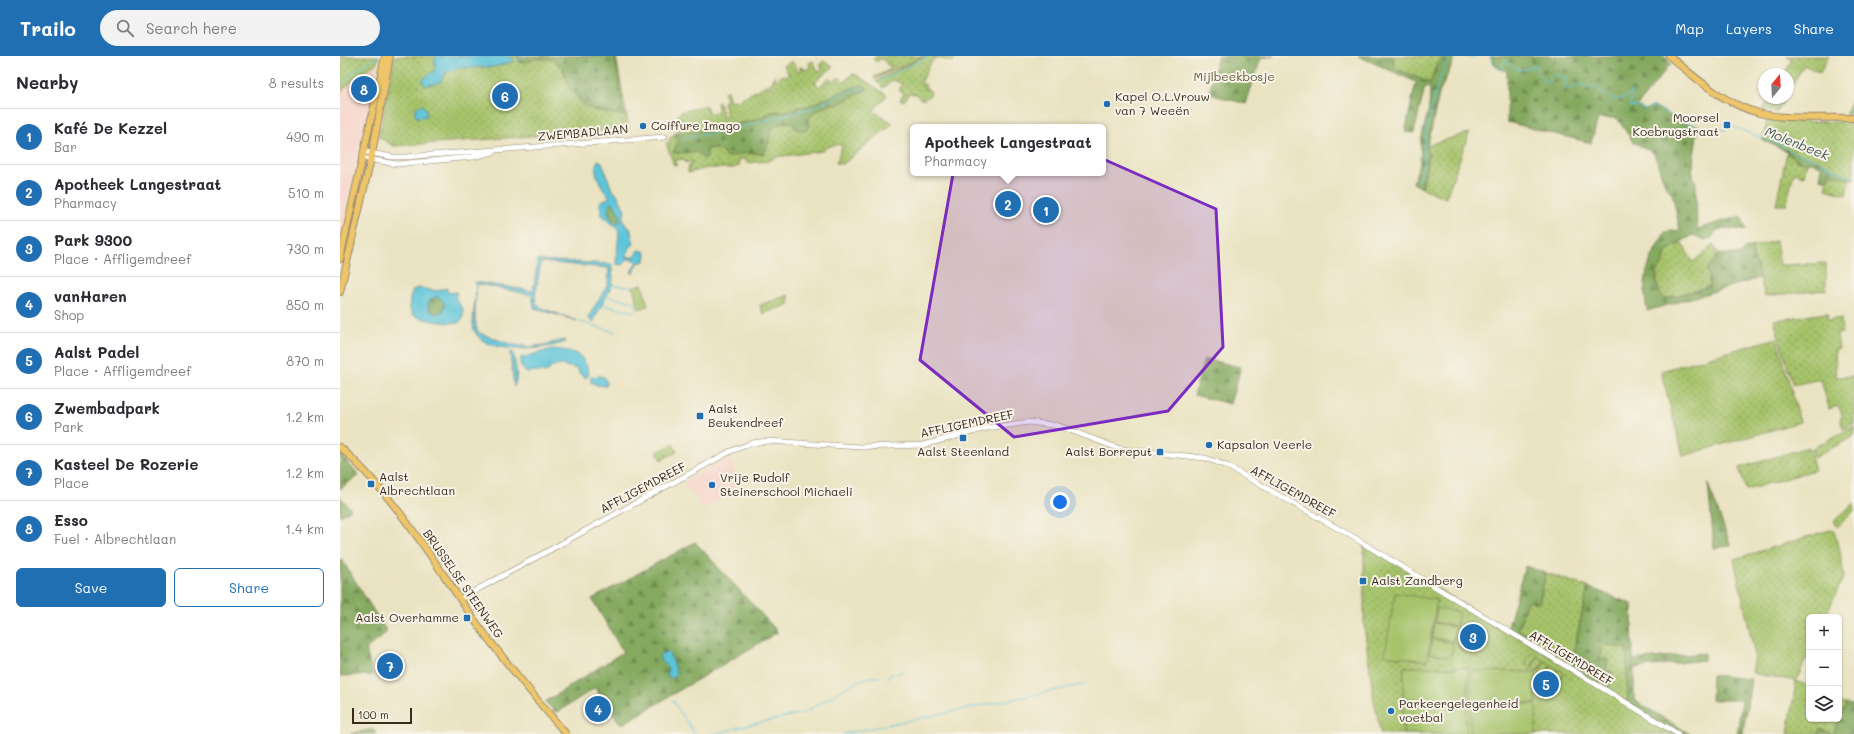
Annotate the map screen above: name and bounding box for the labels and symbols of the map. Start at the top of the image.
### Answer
park label: Mijlbeekbosje [1193,68,1275,84]
north arrow [1758,68,1794,104]
pin: 8 [351,74,377,104]
pin: 6 [492,81,518,111]
place label: Kapel O.L.Vrouw van 7 Weeën [1115,88,1210,118]
marker: Kapel O.L.Vrouw van 7 Weeën [1102,99,1112,109]
place label: Moorsel Koebrugstraat [1633,109,1719,139]
place label: Coiffure Imago [651,117,740,133]
street label: ZWEMBADLAAN [537,120,629,144]
marker: Moorsel Koebrugstraat [1722,120,1732,130]
marker: Coiffure Imago [638,121,648,131]
water label: Molenbeek [1763,122,1833,164]
pin: 2 [995,189,1021,219]
pin: 1 [1033,195,1059,225]
place label: Aalst Beukendreef [708,400,783,430]
street label: AFFLIGEMDREEF [919,405,1015,441]
marker: Aalst Beukendreef [695,411,705,421]
marker: Aalst Steenland [958,433,968,443]
place label: Kapsalon Veerle [1217,436,1312,452]
marker: Kapsalon Veerle [1204,440,1214,450]
place label: Aalst Steenland [917,443,1009,459]
place label: Aalst Borreput [1065,443,1152,459]
marker: Aalst Borreput [1155,447,1165,457]
street label: AFFLIGEMDREEF [597,458,688,516]
street label: AFFLIGEMDREEF [1248,461,1339,521]
place label: Aalst Albrechtlaan [379,468,455,498]
place label: Vrije Rudolf Steinerschool Michaeli [720,469,853,499]
marker: Aalst Albrechtlaan [366,479,376,489]
marker: Vrije Rudolf Steinerschool Michaeli [707,480,717,490]
your location [1050,492,1070,512]
street label: BRUSSELSE STEENWEG [420,526,508,641]
place label: Aalst Zandberg [1371,572,1463,588]
marker: Aalst Zandberg [1358,576,1368,586]
place label: Aalst Overhamme [355,609,459,625]
marker: Aalst Overhamme [462,613,472,623]
pin: 3 [1460,622,1486,652]
street label: AFFLIGEMDREEF [1527,626,1617,689]
pin: 7 [377,651,403,681]
pin: 5 [1533,669,1559,699]
pin: 4 [585,694,611,724]
place label: Parkeergelegenheid voetbal [1399,695,1519,725]
scale bar [352,706,412,725]
marker: Parkeergelegenheid voetbal [1386,706,1396,716]

